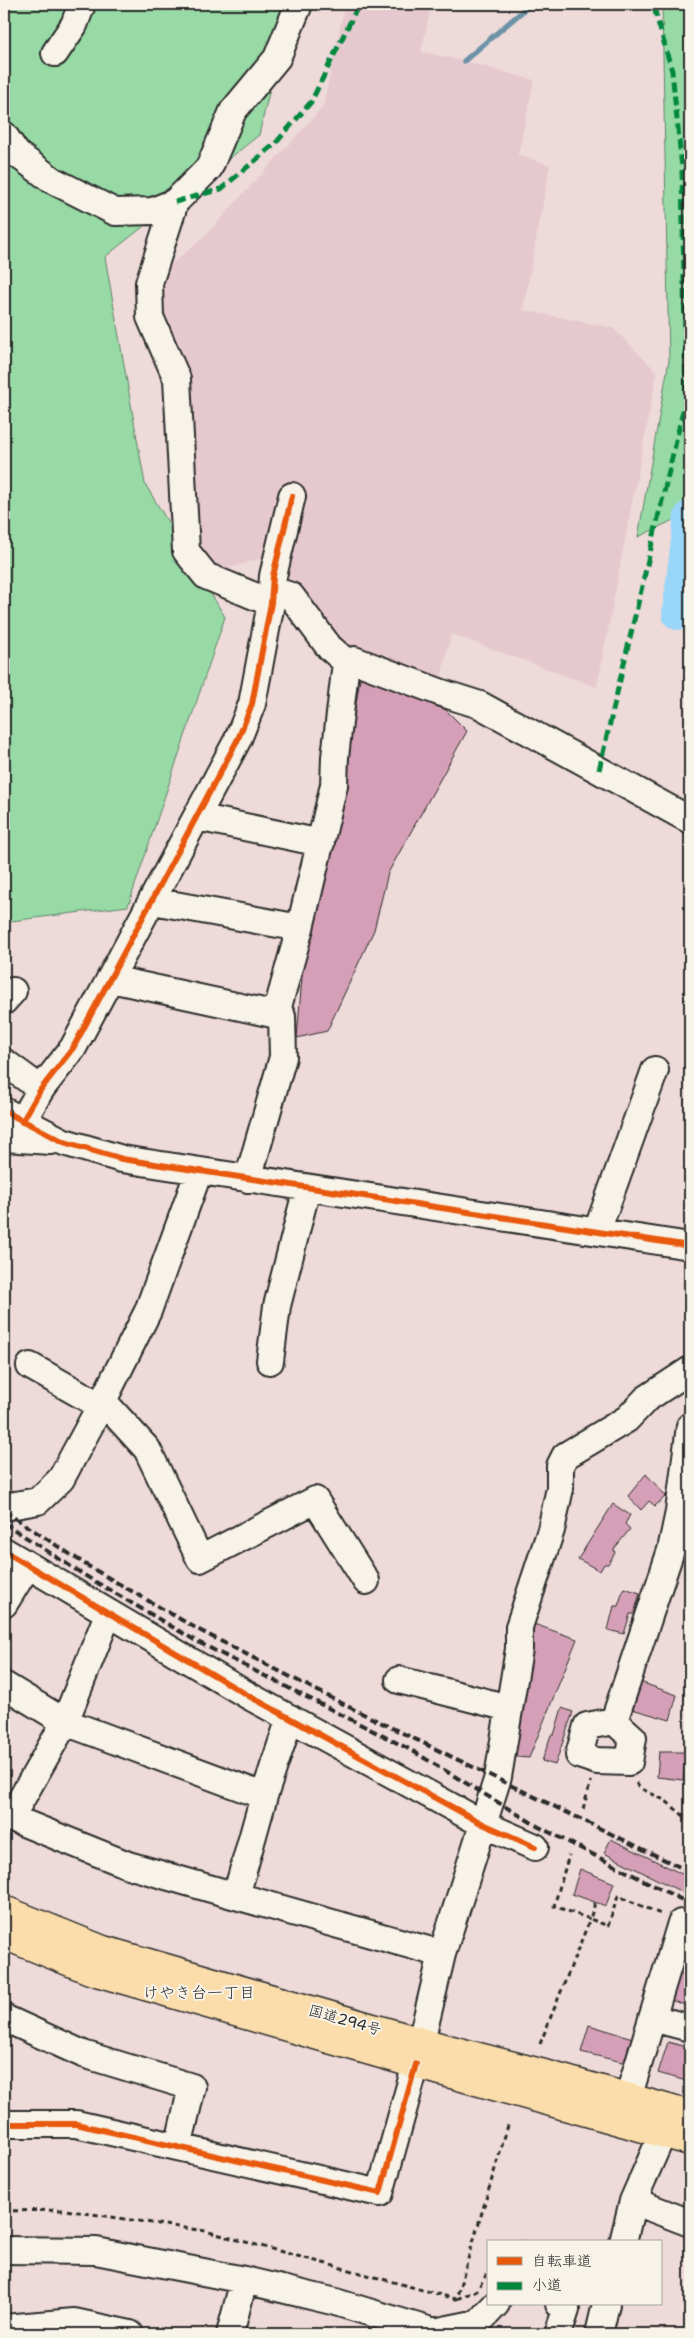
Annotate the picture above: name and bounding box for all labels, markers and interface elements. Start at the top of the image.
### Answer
district label: けやき台一丁目 [143,1982,255,2003]
street label: 国道294号 [306,2000,384,2040]
legend [487,2240,662,2306]
text: 自転車道 [532,2251,592,2271]
text: 小道 [532,2275,562,2295]

